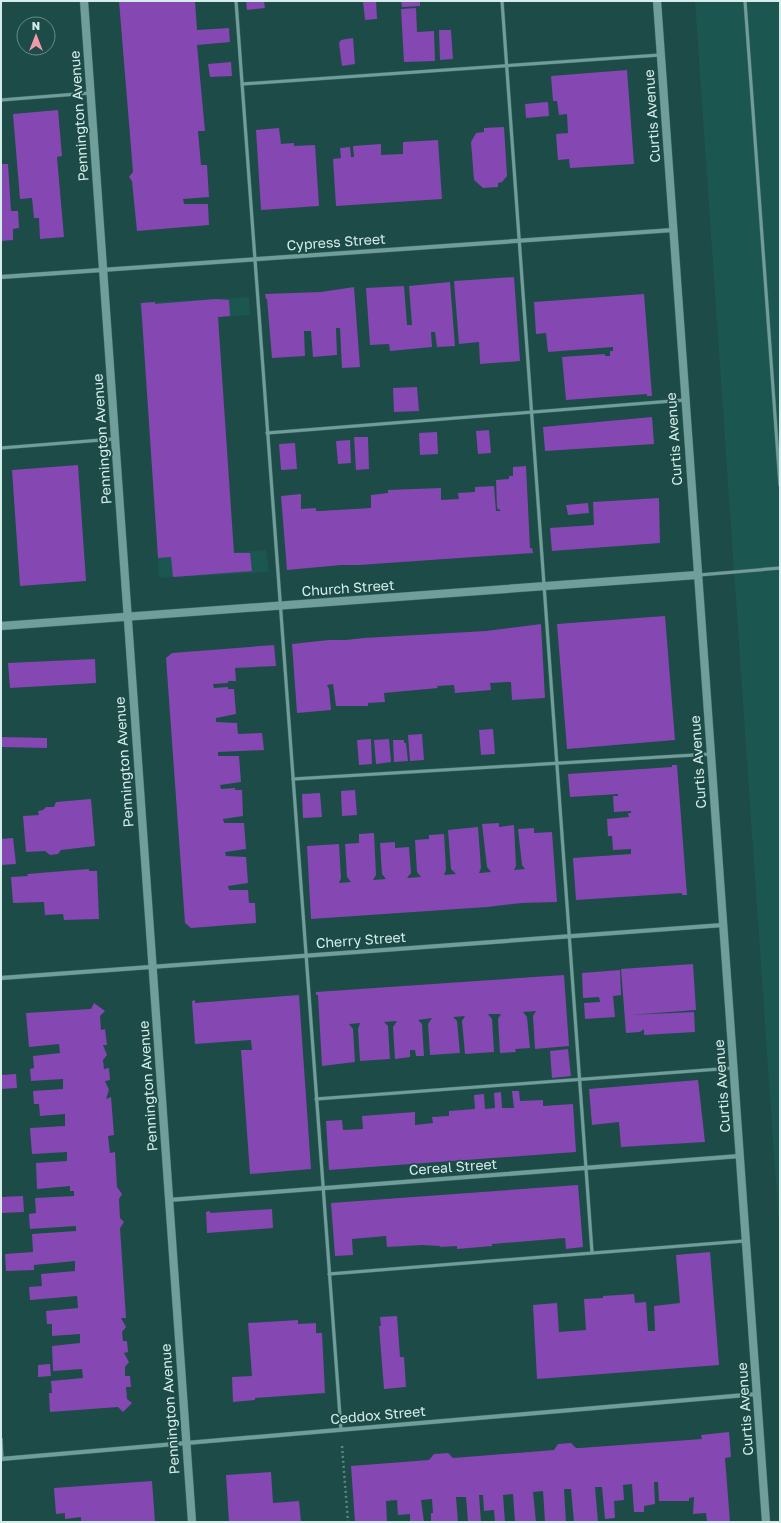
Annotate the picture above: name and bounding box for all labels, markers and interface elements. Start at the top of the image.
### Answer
north arrow [16,16,56,56]
text: N [32,19,40,32]
street label: Pennington Avenue [65,50,92,182]
street label: Curtis Avenue [640,69,663,163]
street label: Cypress Street [286,230,386,253]
street label: Pennington Avenue [88,373,115,505]
street label: Curtis Avenue [662,392,685,486]
street label: Church Street [301,576,395,599]
street label: Pennington Avenue [110,696,137,828]
street label: Curtis Avenue [686,715,709,809]
street label: Cherry Street [315,928,407,951]
street label: Pennington Avenue [134,1020,161,1152]
street label: Curtis Avenue [710,1039,733,1133]
street label: Cereal Street [408,1155,498,1178]
street label: Pennington Avenue [156,1343,183,1475]
street label: Curtis Avenue [733,1362,756,1456]
street label: Ceddox Street [330,1402,426,1427]

